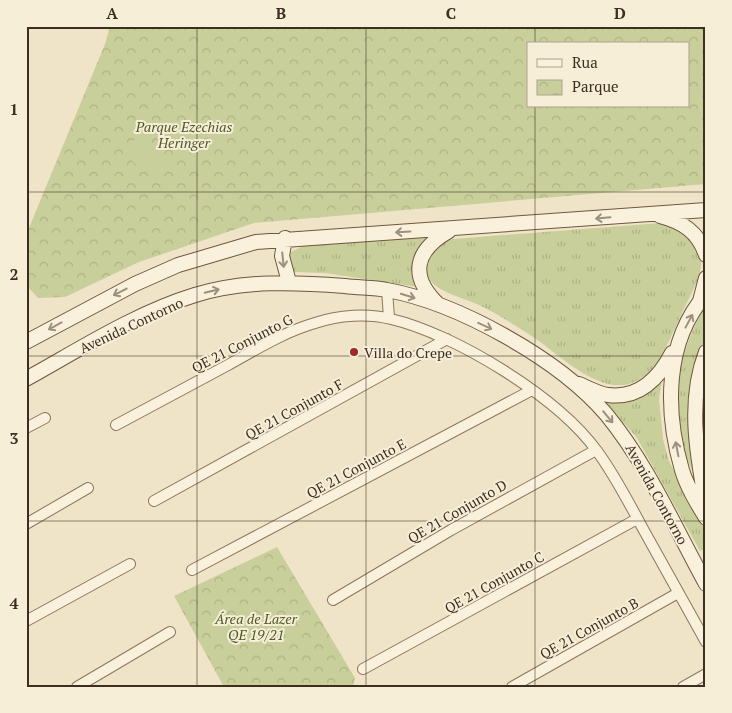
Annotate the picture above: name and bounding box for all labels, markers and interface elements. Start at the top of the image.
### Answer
text: A [106,2,118,24]
text: B [276,2,286,24]
text: C [446,2,456,24]
text: D [614,2,626,24]
legend [527,42,690,108]
text: Rua [572,52,598,72]
text: Parque [572,76,619,96]
text: 1 [9,98,19,120]
park label: Parque Ezechias Heringer [135,117,233,152]
one-way arrow [596,213,612,222]
one-way arrow [395,228,411,237]
one-way arrow [279,252,288,268]
text: 2 [9,263,19,285]
one-way arrow [204,286,220,295]
one-way arrow [112,287,127,297]
one-way arrow [399,292,415,302]
street label: Avenida Contorno [76,293,186,357]
street label: QE 21 Conjunto G [188,309,296,377]
one-way arrow [685,314,694,329]
one-way arrow [48,322,63,331]
one-way arrow [477,322,492,332]
place label: Villa do Crepe [364,343,452,362]
marker: Villa do Crepe [348,346,360,358]
street label: QE 21 Conjunto F [242,374,346,444]
one-way arrow [602,410,613,423]
text: 3 [9,427,19,449]
street label: QE 21 Conjunto E [303,434,409,502]
street label: Avenida Contorno [621,440,693,548]
one-way arrow [672,441,682,457]
street label: QE 21 Conjunto D [404,475,510,547]
street label: QE 21 Conjunto C [441,547,547,617]
text: 4 [9,592,19,614]
street label: QE 21 Conjunto B [536,593,642,663]
park label: Área de Lazer QE 19/21 [214,609,298,644]

